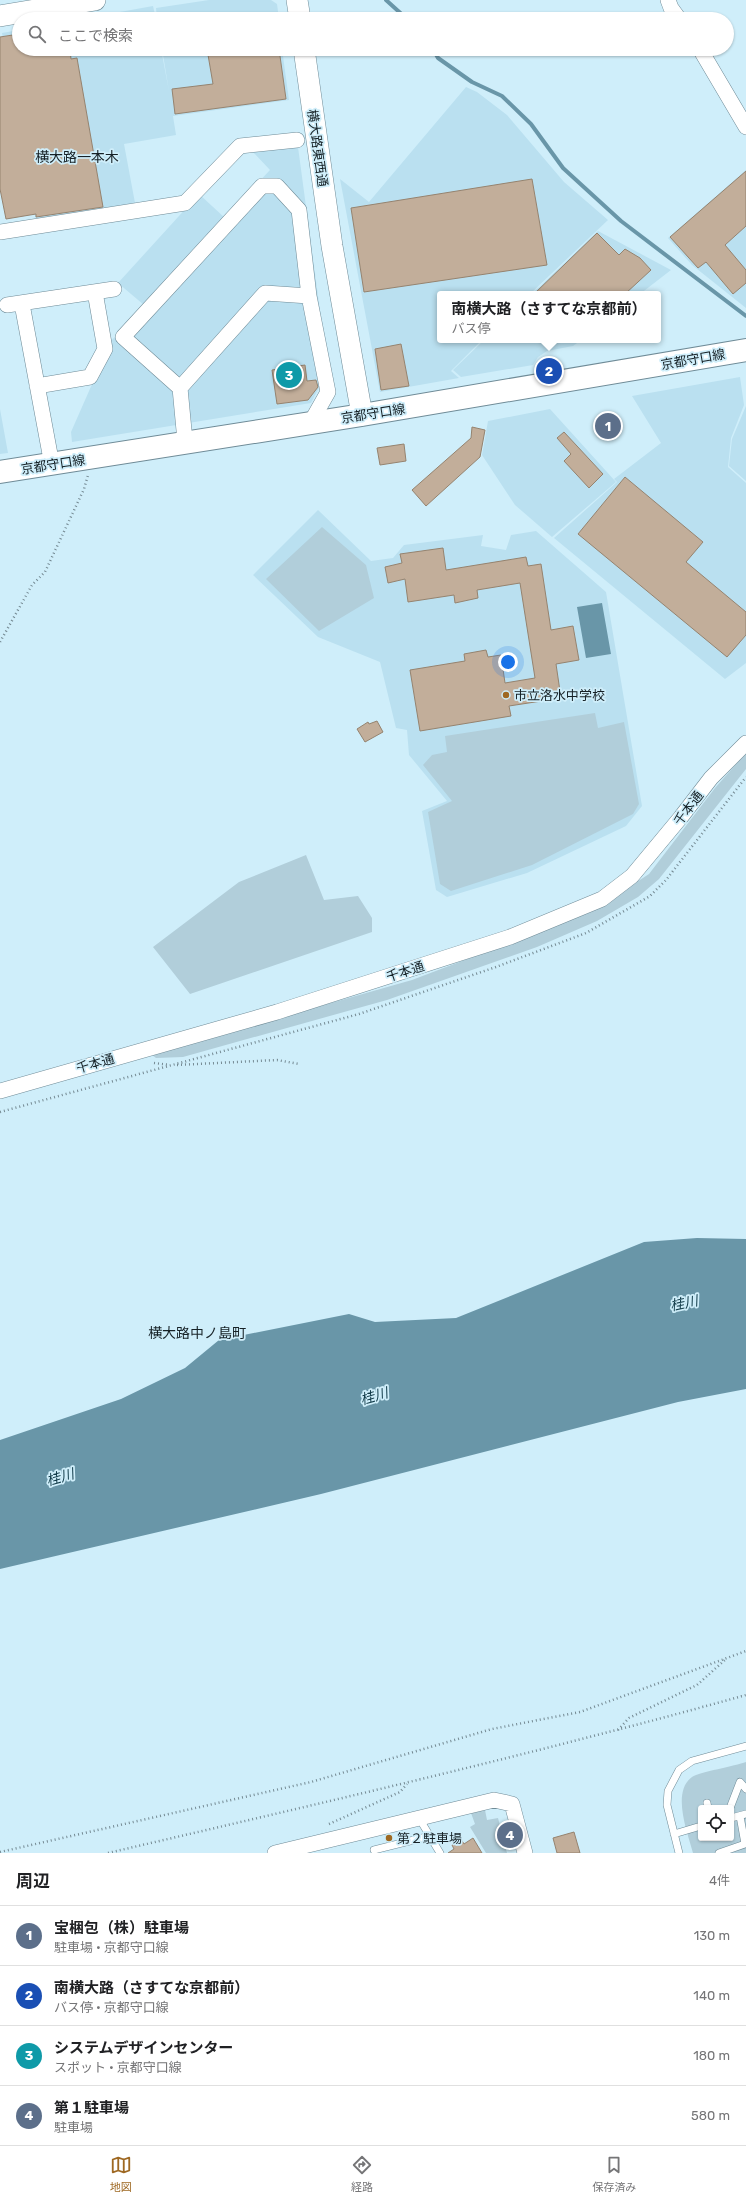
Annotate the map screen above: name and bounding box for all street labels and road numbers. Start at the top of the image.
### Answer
street label: 横大路東西通 [305,108,330,188]
street label: 京都守口線 [660,346,726,373]
street label: 京都守口線 [340,401,406,426]
street label: 京都守口線 [20,452,86,477]
street label: 千本通 [671,788,706,828]
street label: 千本通 [384,958,426,985]
street label: 千本通 [74,1051,116,1076]

